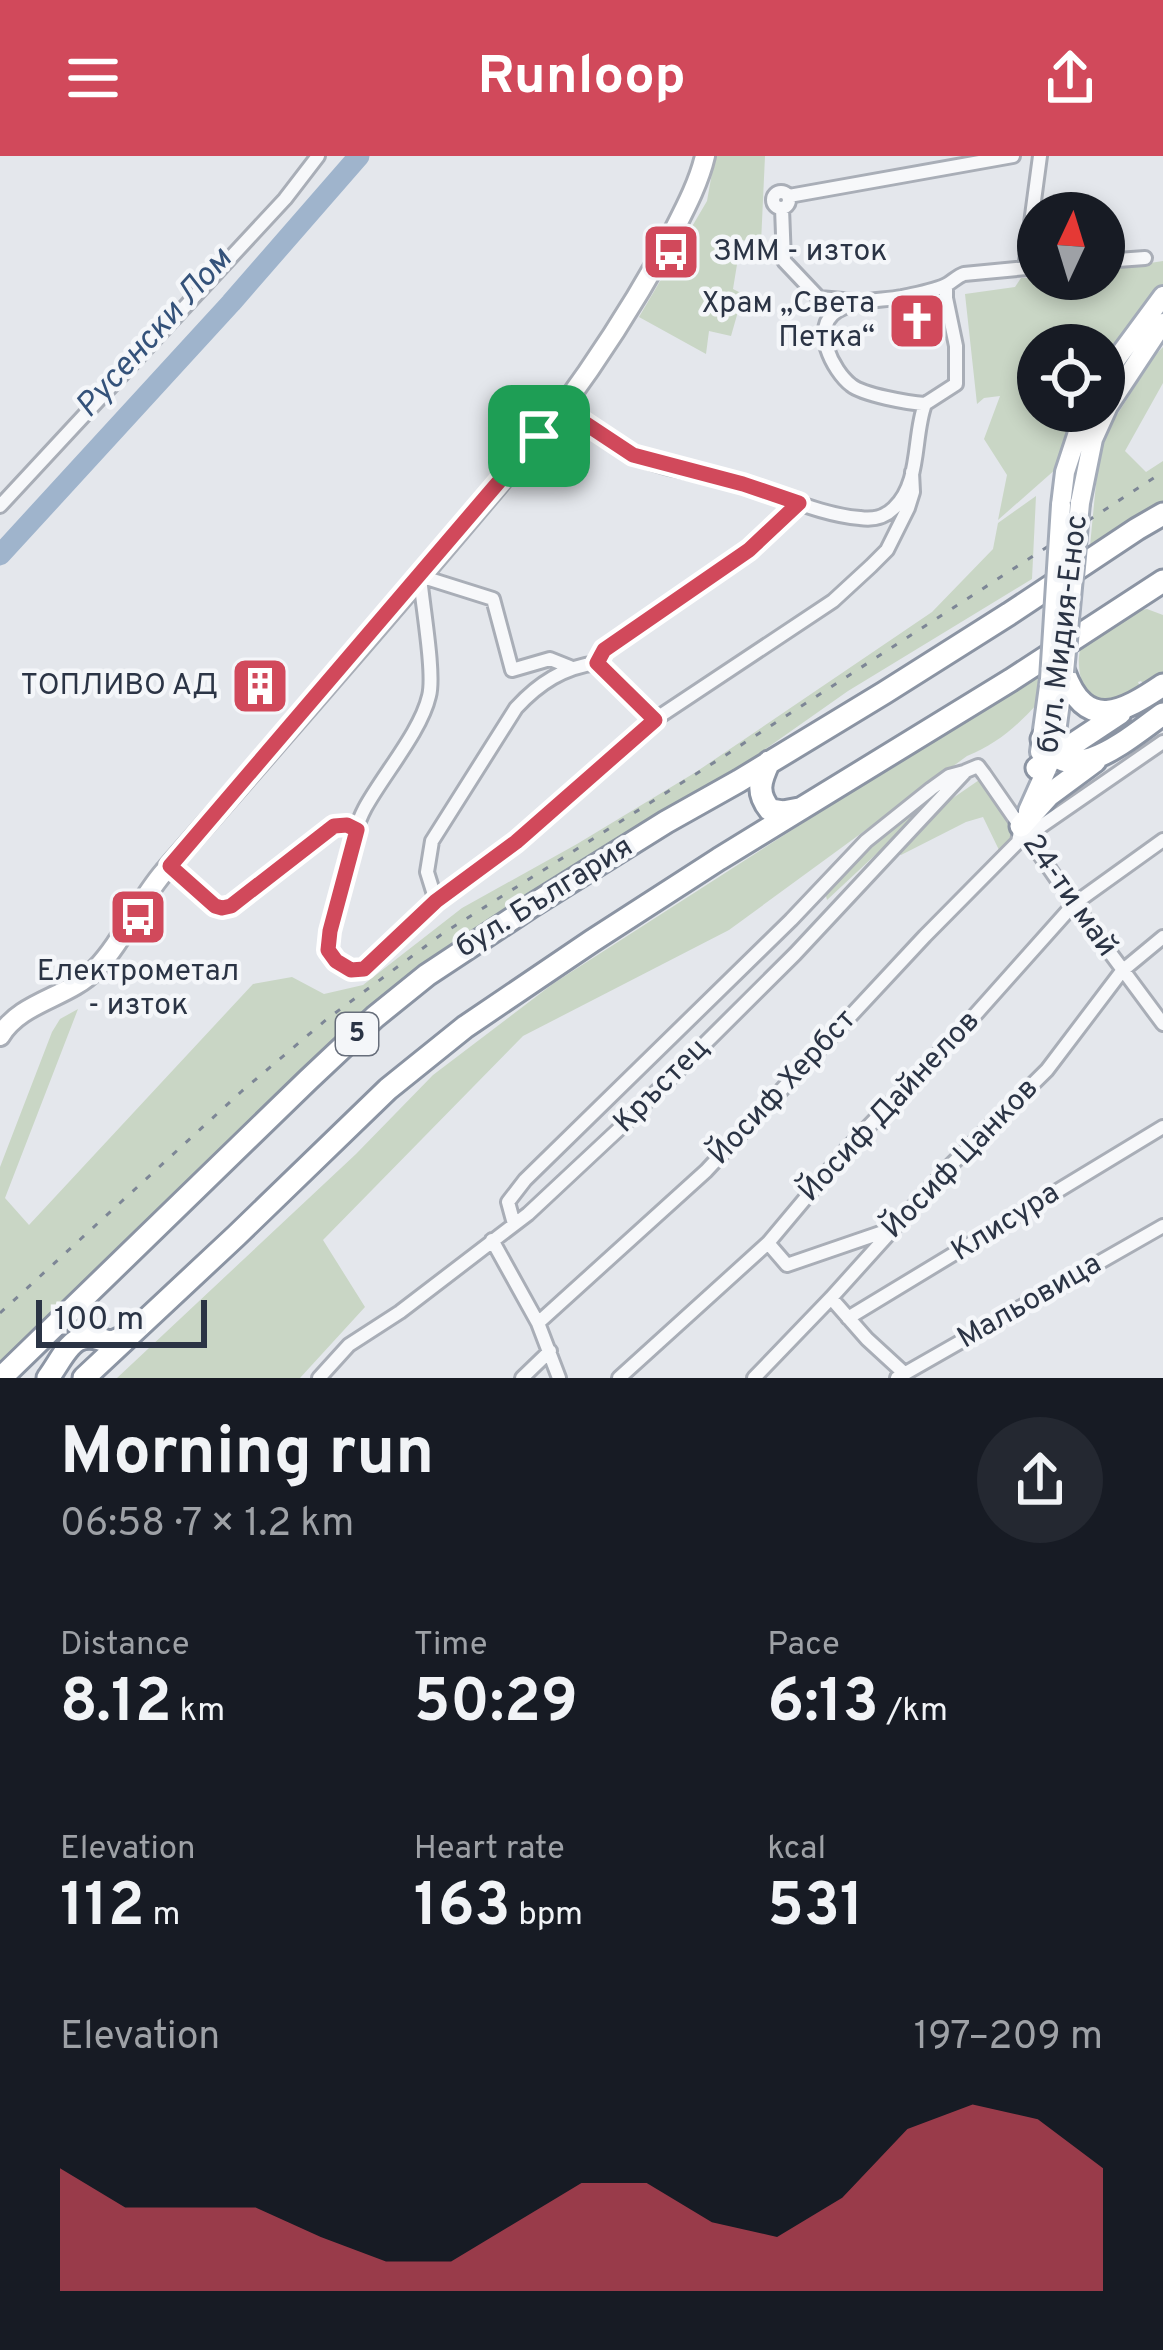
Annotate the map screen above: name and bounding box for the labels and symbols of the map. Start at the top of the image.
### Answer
north arrow [1017,192,1125,300]
bus stop icon: ЗММ - изток [640,221,702,283]
place label: ЗММ - изток [713,234,887,271]
water label: Русенски Лом [68,240,243,428]
place label: Храм „Света Петка“ [701,286,875,357]
church icon: Храм „Света Петка“ [886,290,948,352]
pin [488,385,590,487]
street label: бул. Мидия-Енос [1031,513,1097,755]
building icon: ТОПЛИВО АД [229,655,291,717]
place label: ТОПЛИВО АД [21,668,218,705]
street label: 24-ти май [1013,828,1125,964]
street label: бул. България [450,829,640,967]
bus stop icon: Електрометал - изток [107,886,169,948]
place label: Електрометал - изток [37,954,239,1025]
street label: Йосиф Хербст [699,1000,865,1174]
street label: Йосиф Дайнелов [789,1001,988,1211]
road number: 5 [336,1013,378,1055]
street label: Кръстец [607,1031,717,1141]
street label: Йосиф Цанков [873,1069,1047,1247]
street label: Клисура [945,1175,1067,1271]
street label: Мальовица [952,1246,1108,1358]
scale bar [36,1294,207,1347]

